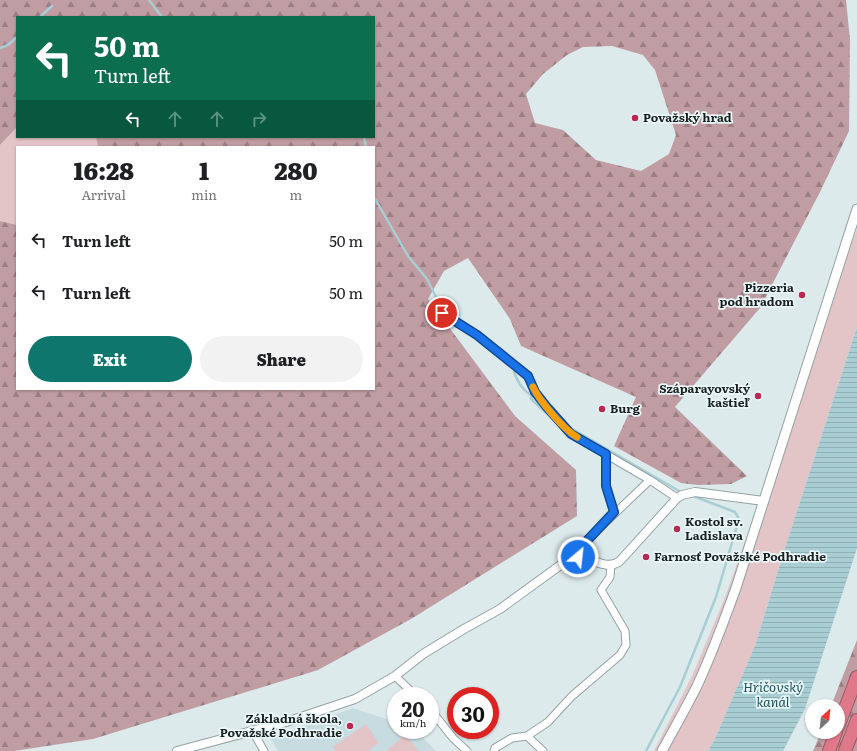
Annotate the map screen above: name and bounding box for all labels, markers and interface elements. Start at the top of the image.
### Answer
text: 50 m [94,24,160,66]
icon: left [28,32,80,84]
text: Turn left [94,62,171,89]
icon: left [122,108,144,130]
icon: ahead [164,108,186,130]
icon: ahead [206,108,228,130]
icon: right [248,108,270,130]
place label: Považský hrad [643,108,732,126]
marker: Považský hrad [630,113,640,123]
text: 16:28 [73,152,134,187]
text: 1 [199,152,209,187]
text: 280 [274,152,318,187]
text: Arrival [81,185,126,204]
text: min [191,185,217,204]
text: m [290,185,302,204]
icon: left [28,229,50,251]
text: Turn left [62,229,131,252]
text: 50 m [329,229,363,252]
place label: Pizzeria pod hradom [720,278,794,310]
icon: left [28,281,50,303]
text: Turn left [62,281,131,304]
text: 50 m [329,281,363,304]
marker: Pizzeria pod hradom [797,290,807,300]
pin [425,296,459,330]
icon: arrive [431,302,453,324]
button: Exit [28,336,192,382]
button: Share [200,336,363,382]
place label: Száparayovský kaštieľ [659,379,751,411]
marker: Száparayovský kaštieľ [753,391,763,401]
place label: Burg [610,399,641,417]
marker: Burg [597,404,607,414]
place label: Kostol sv. Ladislava [685,512,743,544]
marker: Kostol sv. Ladislava [672,524,682,534]
position arrow [557,536,599,578]
place label: Farnosť Považské Podhradie [654,547,826,565]
marker: Farnosť Považské Podhradie [641,552,651,562]
water label: Hričovský kanál [743,677,803,711]
speed limit sign: 30 [447,687,499,739]
text: 20 [401,693,425,723]
north arrow [805,699,845,739]
map controls [805,699,845,739]
place label: Základná škola, Považské Podhradie [220,709,342,741]
text: km/h [400,715,426,730]
marker: Základná škola, Považské Podhradie [345,721,355,731]

